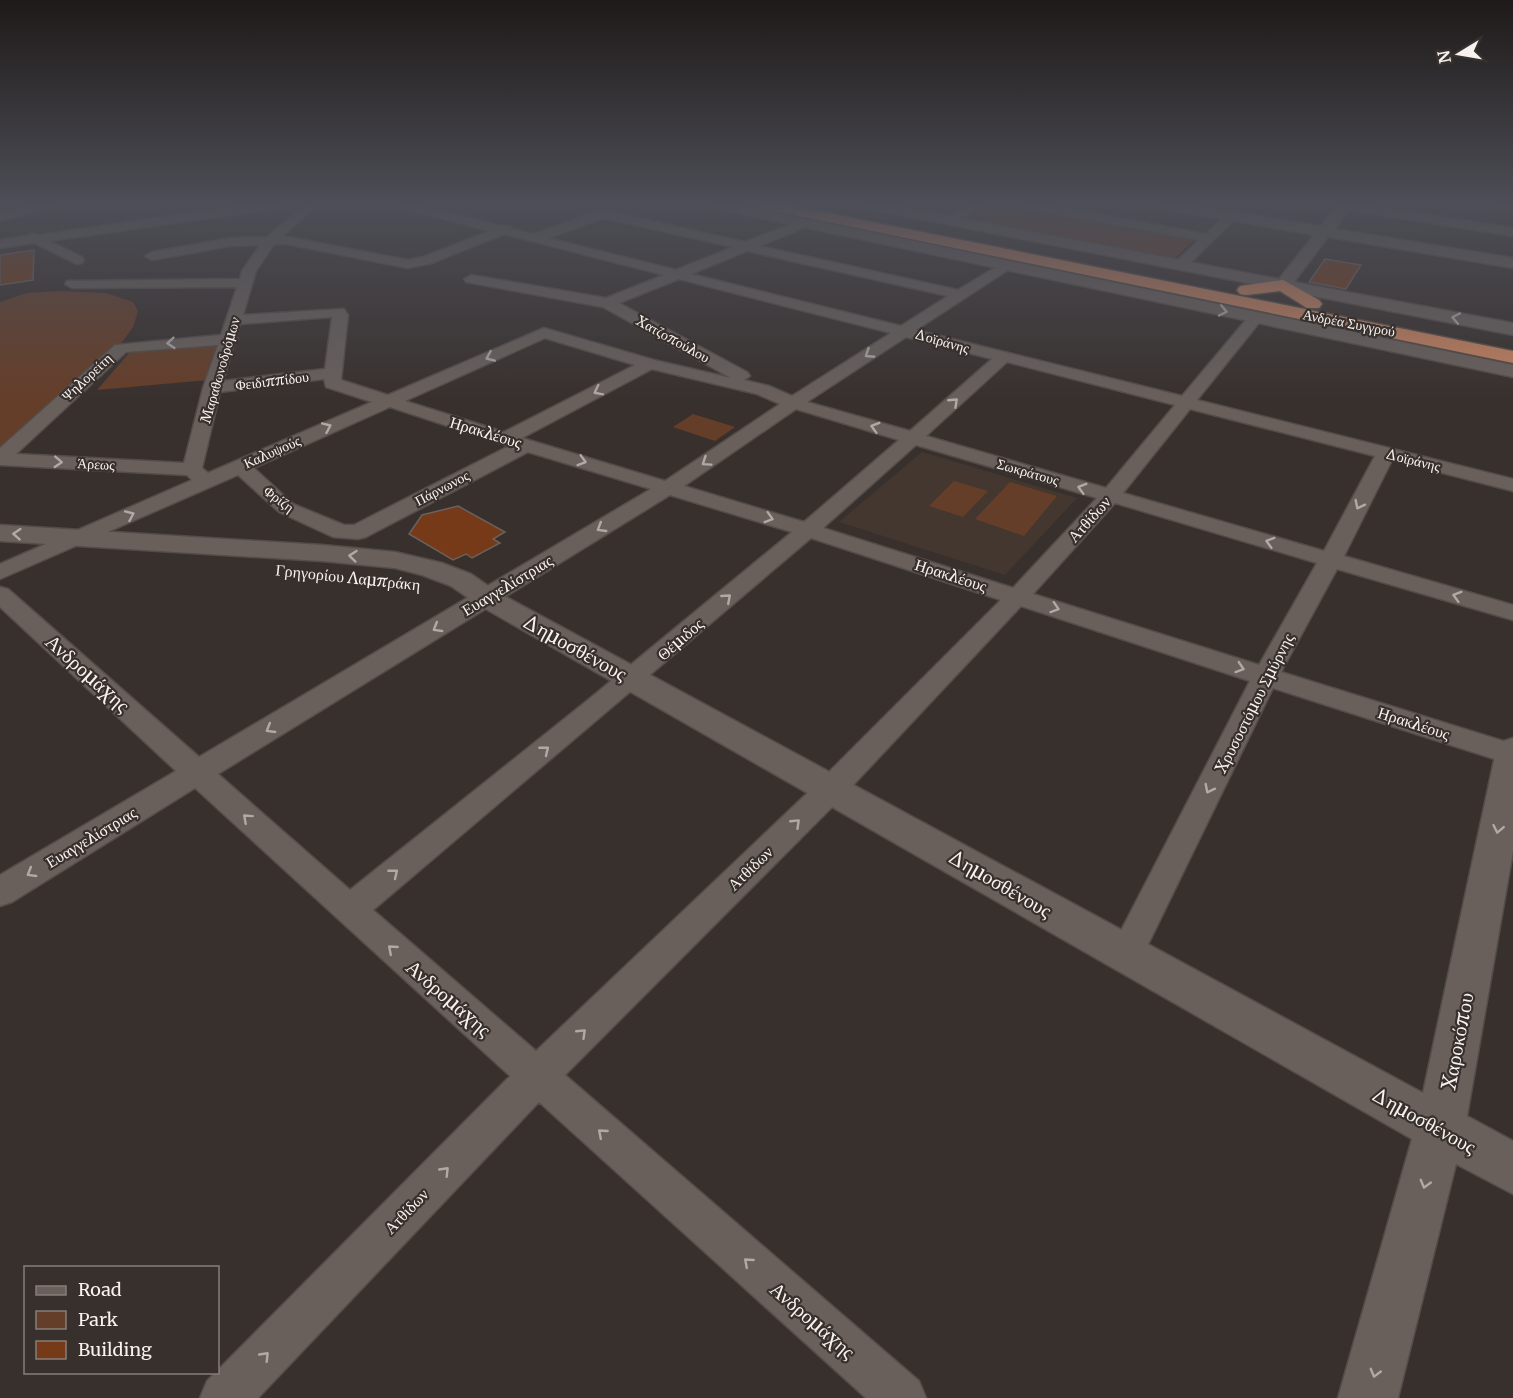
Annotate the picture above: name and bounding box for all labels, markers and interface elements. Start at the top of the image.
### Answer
north arrow [1429,24,1489,84]
text: N [1433,48,1455,65]
one-way arrow [1218,304,1228,317]
street label: Ανδρέα Συγγρού [1301,305,1397,341]
street label: Χατζοπούλου [633,311,713,367]
one-way arrow [1451,312,1461,325]
street label: Μαραθωνοδρόμων [196,315,244,425]
street label: Δοϊράνης [913,325,972,358]
one-way arrow [167,337,176,350]
one-way arrow [865,347,875,359]
street label: Ψηλορείτη [58,349,116,405]
one-way arrow [485,349,496,361]
street label: Φειδιππίδου [234,368,310,394]
one-way arrow [593,383,604,395]
one-way arrow [947,398,958,409]
street label: Ηρακλέους [448,412,525,453]
one-way arrow [870,422,881,434]
one-way arrow [321,423,332,435]
street label: Καλυψούς [241,431,304,472]
street label: Δοϊράνης [1384,444,1443,476]
street label: Άρεως [77,454,116,474]
one-way arrow [576,454,587,466]
one-way arrow [702,455,713,466]
street label: Σωκράτους [995,455,1062,490]
one-way arrow [54,456,63,469]
street label: Πάρνωνος [412,466,473,510]
street label: Φρίζη [260,482,298,516]
one-way arrow [1077,483,1088,495]
street label: Ατθίδων [1063,492,1115,546]
one-way arrow [1355,499,1366,510]
one-way arrow [123,510,134,522]
one-way arrow [763,511,773,523]
one-way arrow [597,521,607,532]
one-way arrow [13,528,22,541]
one-way arrow [1265,537,1276,549]
one-way arrow [348,550,357,563]
street label: Ευαγγελίστριας [458,550,557,620]
street label: Ηρακλέους [913,554,990,596]
street label: Γρηγορίου Λαμπράκη [275,559,421,595]
one-way arrow [1452,591,1463,603]
one-way arrow [720,594,731,605]
one-way arrow [1049,601,1060,613]
street label: Δημοσθένους [518,608,632,686]
street label: Θέμιδος [653,613,708,664]
one-way arrow [433,620,443,632]
street label: Ανδρομάχης [41,629,135,717]
street label: Χρυσοστόμου Σμύρνης [1210,629,1298,776]
one-way arrow [1234,660,1245,673]
street label: Ηρακλέους [1376,702,1453,744]
one-way arrow [266,721,276,733]
one-way arrow [538,746,549,757]
one-way arrow [1205,783,1217,794]
street label: Ευαγγελίστριας [42,802,141,872]
one-way arrow [244,814,254,825]
one-way arrow [790,819,800,830]
one-way arrow [1492,824,1505,834]
street label: Ατθίδων [723,842,777,894]
street label: Δημοσθένους [944,843,1056,923]
one-way arrow [27,866,37,877]
one-way arrow [387,870,398,881]
one-way arrow [388,945,399,956]
street label: Ανδρομάχης [401,954,497,1042]
street label: Χαροκόπου [1435,990,1479,1092]
one-way arrow [574,1029,585,1040]
street label: Δημοσθένους [1367,1081,1481,1159]
one-way arrow [598,1129,608,1140]
one-way arrow [437,1168,448,1179]
one-way arrow [1419,1179,1432,1189]
street label: Ατθίδων [380,1184,432,1238]
one-way arrow [744,1258,755,1269]
legend [24,1266,219,1374]
street label: Ανδρομάχης [765,1276,861,1364]
text: Road [78,1278,122,1301]
text: Park [78,1308,119,1331]
text: Building [78,1338,152,1361]
one-way arrow [257,1353,268,1364]
one-way arrow [1369,1368,1382,1378]

